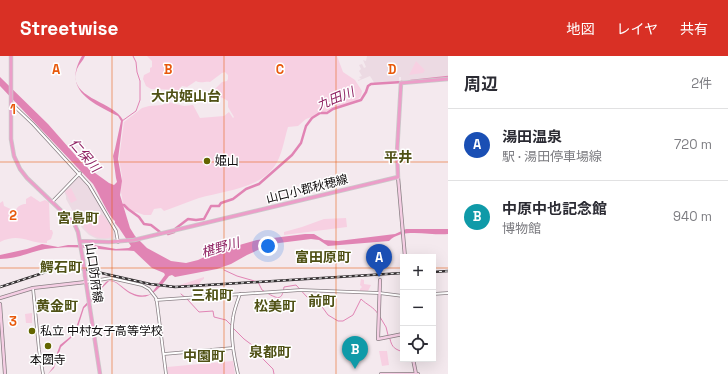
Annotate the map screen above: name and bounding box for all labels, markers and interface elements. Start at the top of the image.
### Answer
text: Streetwise [20,16,119,41]
text: 地図 [566,20,594,38]
text: レイヤ [616,20,658,38]
text: 共有 [680,20,708,38]
text: A [52,61,61,78]
text: B [164,61,173,78]
text: C [276,61,284,78]
text: D [388,61,397,78]
text: 周辺 [464,73,498,95]
text: 2件 [691,75,712,92]
water label: 九田川 [314,83,358,114]
district label: 大内姫山台 [151,87,221,105]
text: 1 [10,101,16,118]
text: 湯田温泉 [502,127,562,146]
water label: 仁保川 [65,135,105,177]
text: A [473,136,481,153]
text: 720 m [674,136,712,153]
district label: 平井 [384,148,412,166]
text: 駅 · 湯田停車場線 [502,148,602,165]
place label: 姫山 [215,153,239,169]
marker: 姫山 [202,156,212,166]
street label: 山口小郡秋穂線 [264,171,350,207]
text: 中原中也記念館 [502,199,607,218]
text: 2 [9,207,17,224]
text: B [473,208,481,225]
text: 940 m [673,208,712,225]
district label: 宮島町 [57,209,99,227]
text: 博物館 [502,220,541,237]
water label: 椹野川 [199,233,243,261]
your location [258,236,278,256]
street label: 山口防府線 [82,242,106,304]
pin: A [366,244,392,277]
district label: 富田原町 [295,248,351,266]
map controls [400,254,436,362]
button: + [400,254,436,290]
district label: 鰐石町 [40,258,82,276]
district label: 三和町 [191,286,233,304]
button: − [400,290,436,326]
district label: 前町 [308,292,336,310]
district label: 黄金町 [36,297,78,315]
district label: 松美町 [254,297,296,315]
text: 3 [9,313,17,330]
place label: 私立 中村女子高等学校 [40,323,163,339]
marker: 私立 中村女子高等学校 [27,326,37,336]
button: locate [400,326,436,362]
pin: B [342,336,368,369]
marker: 本圀寺 [43,341,53,351]
district label: 泉都町 [249,343,291,361]
district label: 中園町 [183,347,225,365]
place label: 本圀寺 [30,352,66,368]

